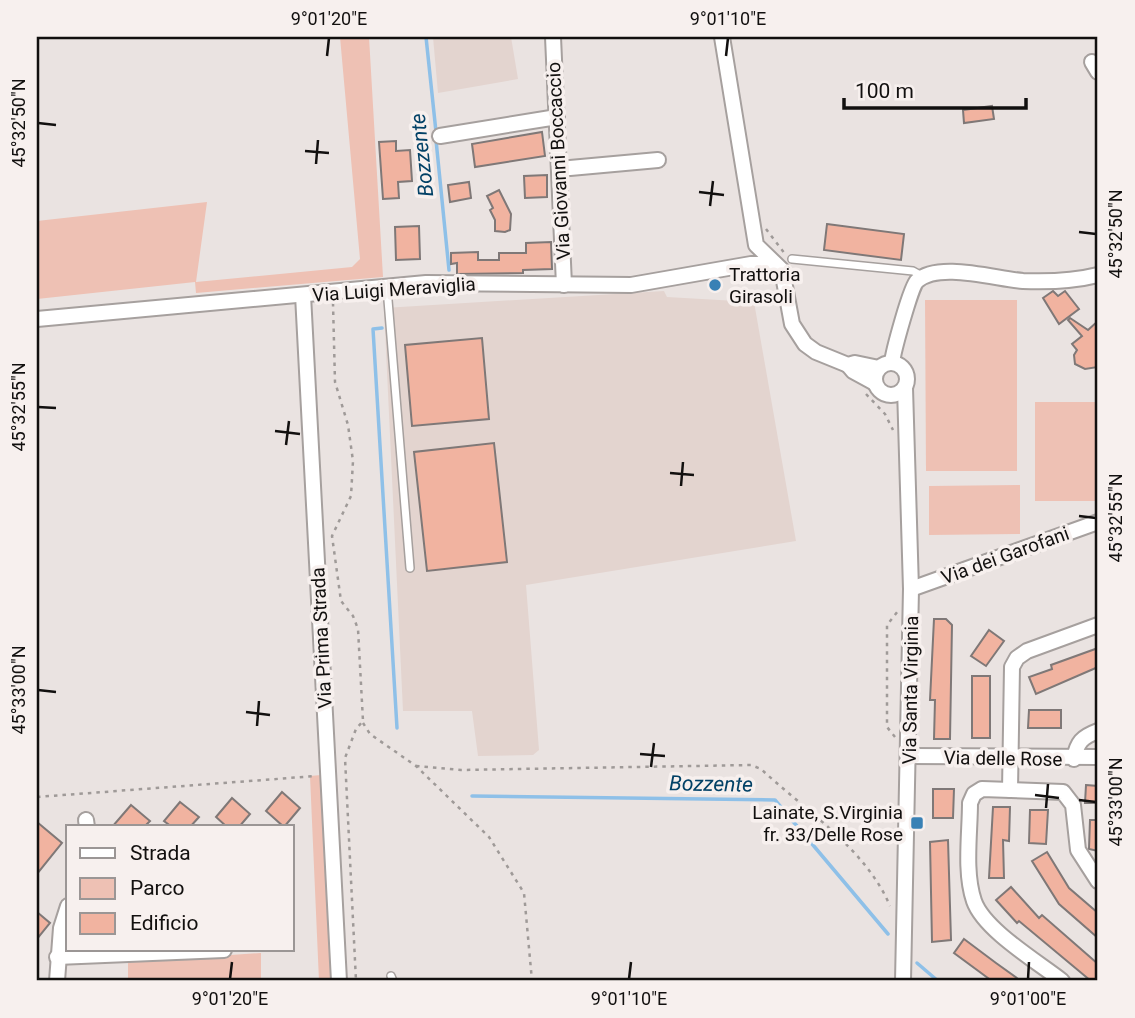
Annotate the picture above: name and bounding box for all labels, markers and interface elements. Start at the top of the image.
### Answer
text: 9°01'20"E [291,8,367,29]
text: 9°01'10"E [690,8,766,29]
street label: Via Giovanni Boccaccio [542,62,575,260]
scale bar [844,66,1026,110]
text: 45°32'50"N [8,78,29,168]
text: 100 m [855,79,914,103]
water label: Bozzente [406,112,438,198]
text: 45°32'50"N [1105,189,1126,279]
place label: Trattoria Girasoli [729,263,801,308]
street label: Via Luigi Meraviglia [312,272,476,307]
marker: Trattoria Girasoli [707,277,723,293]
text: 45°32'55"N [8,362,29,452]
text: 45°32'55"N [1105,473,1126,563]
street label: Via dei Garofani [938,522,1072,589]
street label: Via Prima Strada [306,567,337,709]
street label: Via Santa Virginia [898,615,923,765]
text: 45°33'00"N [8,645,29,735]
street label: Via delle Rose [943,746,1063,771]
text: 45°33'00"N [1105,757,1126,847]
water label: Bozzente [669,771,753,797]
place label: Lainate, S.Virginia fr. 33/Delle Rose [752,801,903,846]
marker: Lainate, S.Virginia fr. 33/Delle Rose [909,815,925,831]
legend [66,825,294,951]
text: Strada [130,841,191,865]
text: Parco [130,876,184,900]
text: Edificio [130,911,198,935]
text: 9°01'20"E [192,988,268,1009]
text: 9°01'10"E [591,988,667,1009]
text: 9°01'00"E [990,988,1066,1009]

